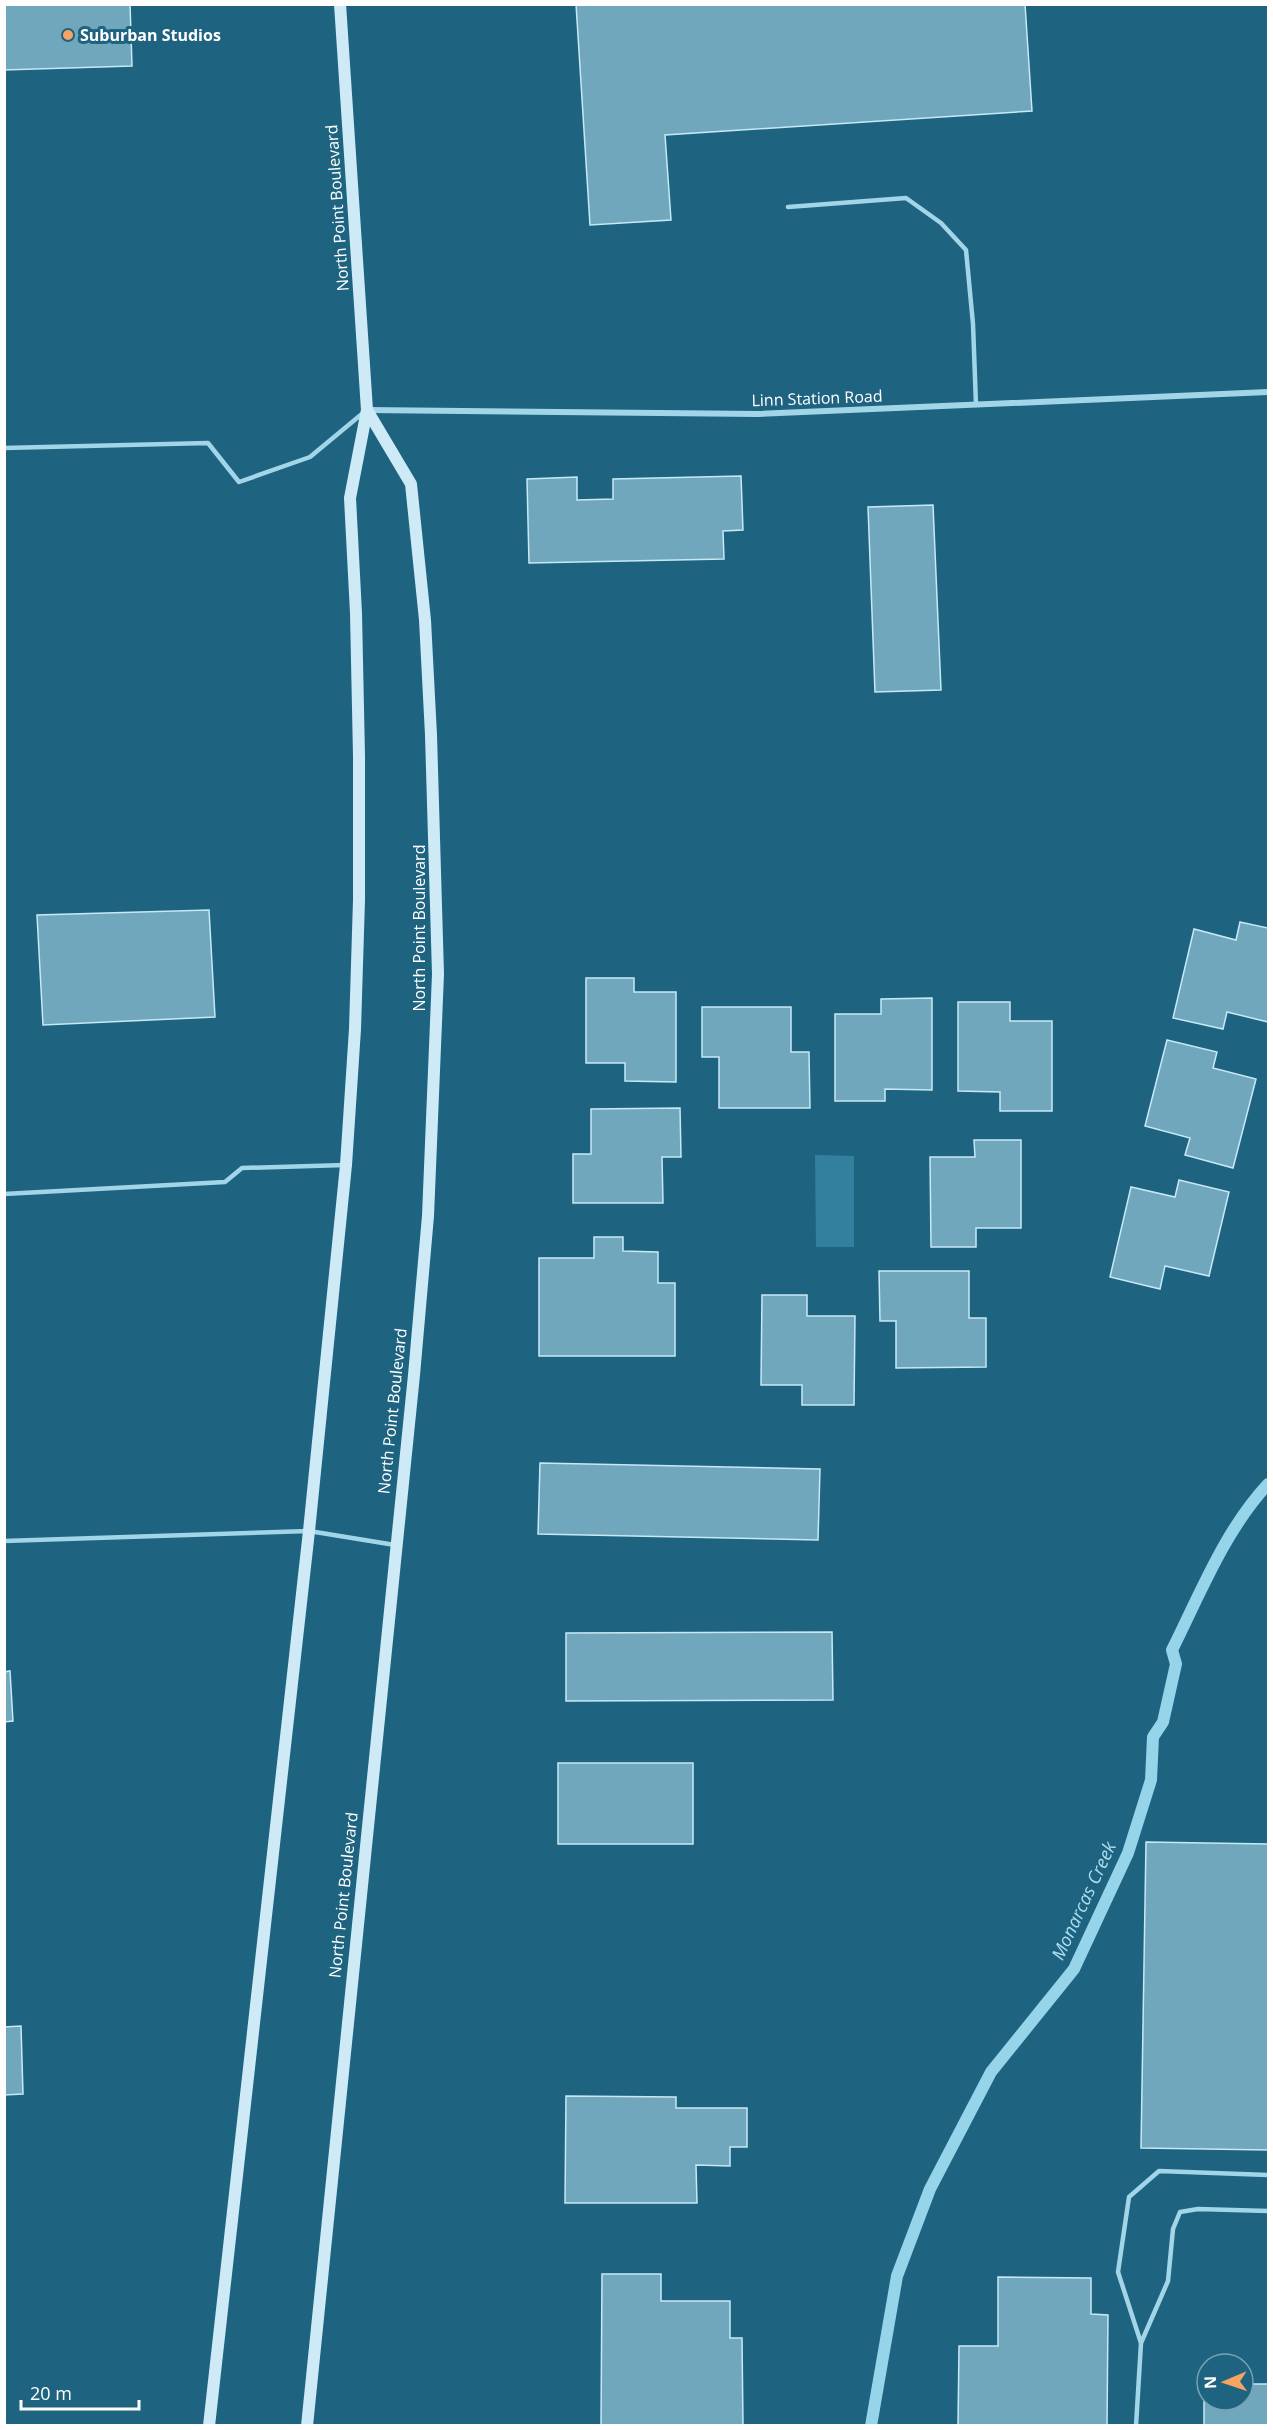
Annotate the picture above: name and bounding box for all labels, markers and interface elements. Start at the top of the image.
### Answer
place label: Suburban Studios [80,24,221,46]
marker: Suburban Studios [61,28,75,42]
street label: North Point Boulevard [320,124,354,292]
street label: Linn Station Road [751,385,883,411]
street label: North Point Boulevard [408,845,430,1011]
street label: North Point Boulevard [372,1327,412,1495]
street label: North Point Boulevard [323,1811,363,1979]
water label: Monarcas Creek [1045,1836,1122,1964]
north arrow [1195,2352,1255,2412]
scale bar [21,2373,140,2411]
text: N [1199,2376,1221,2389]
text: 20 m [30,2381,72,2405]

